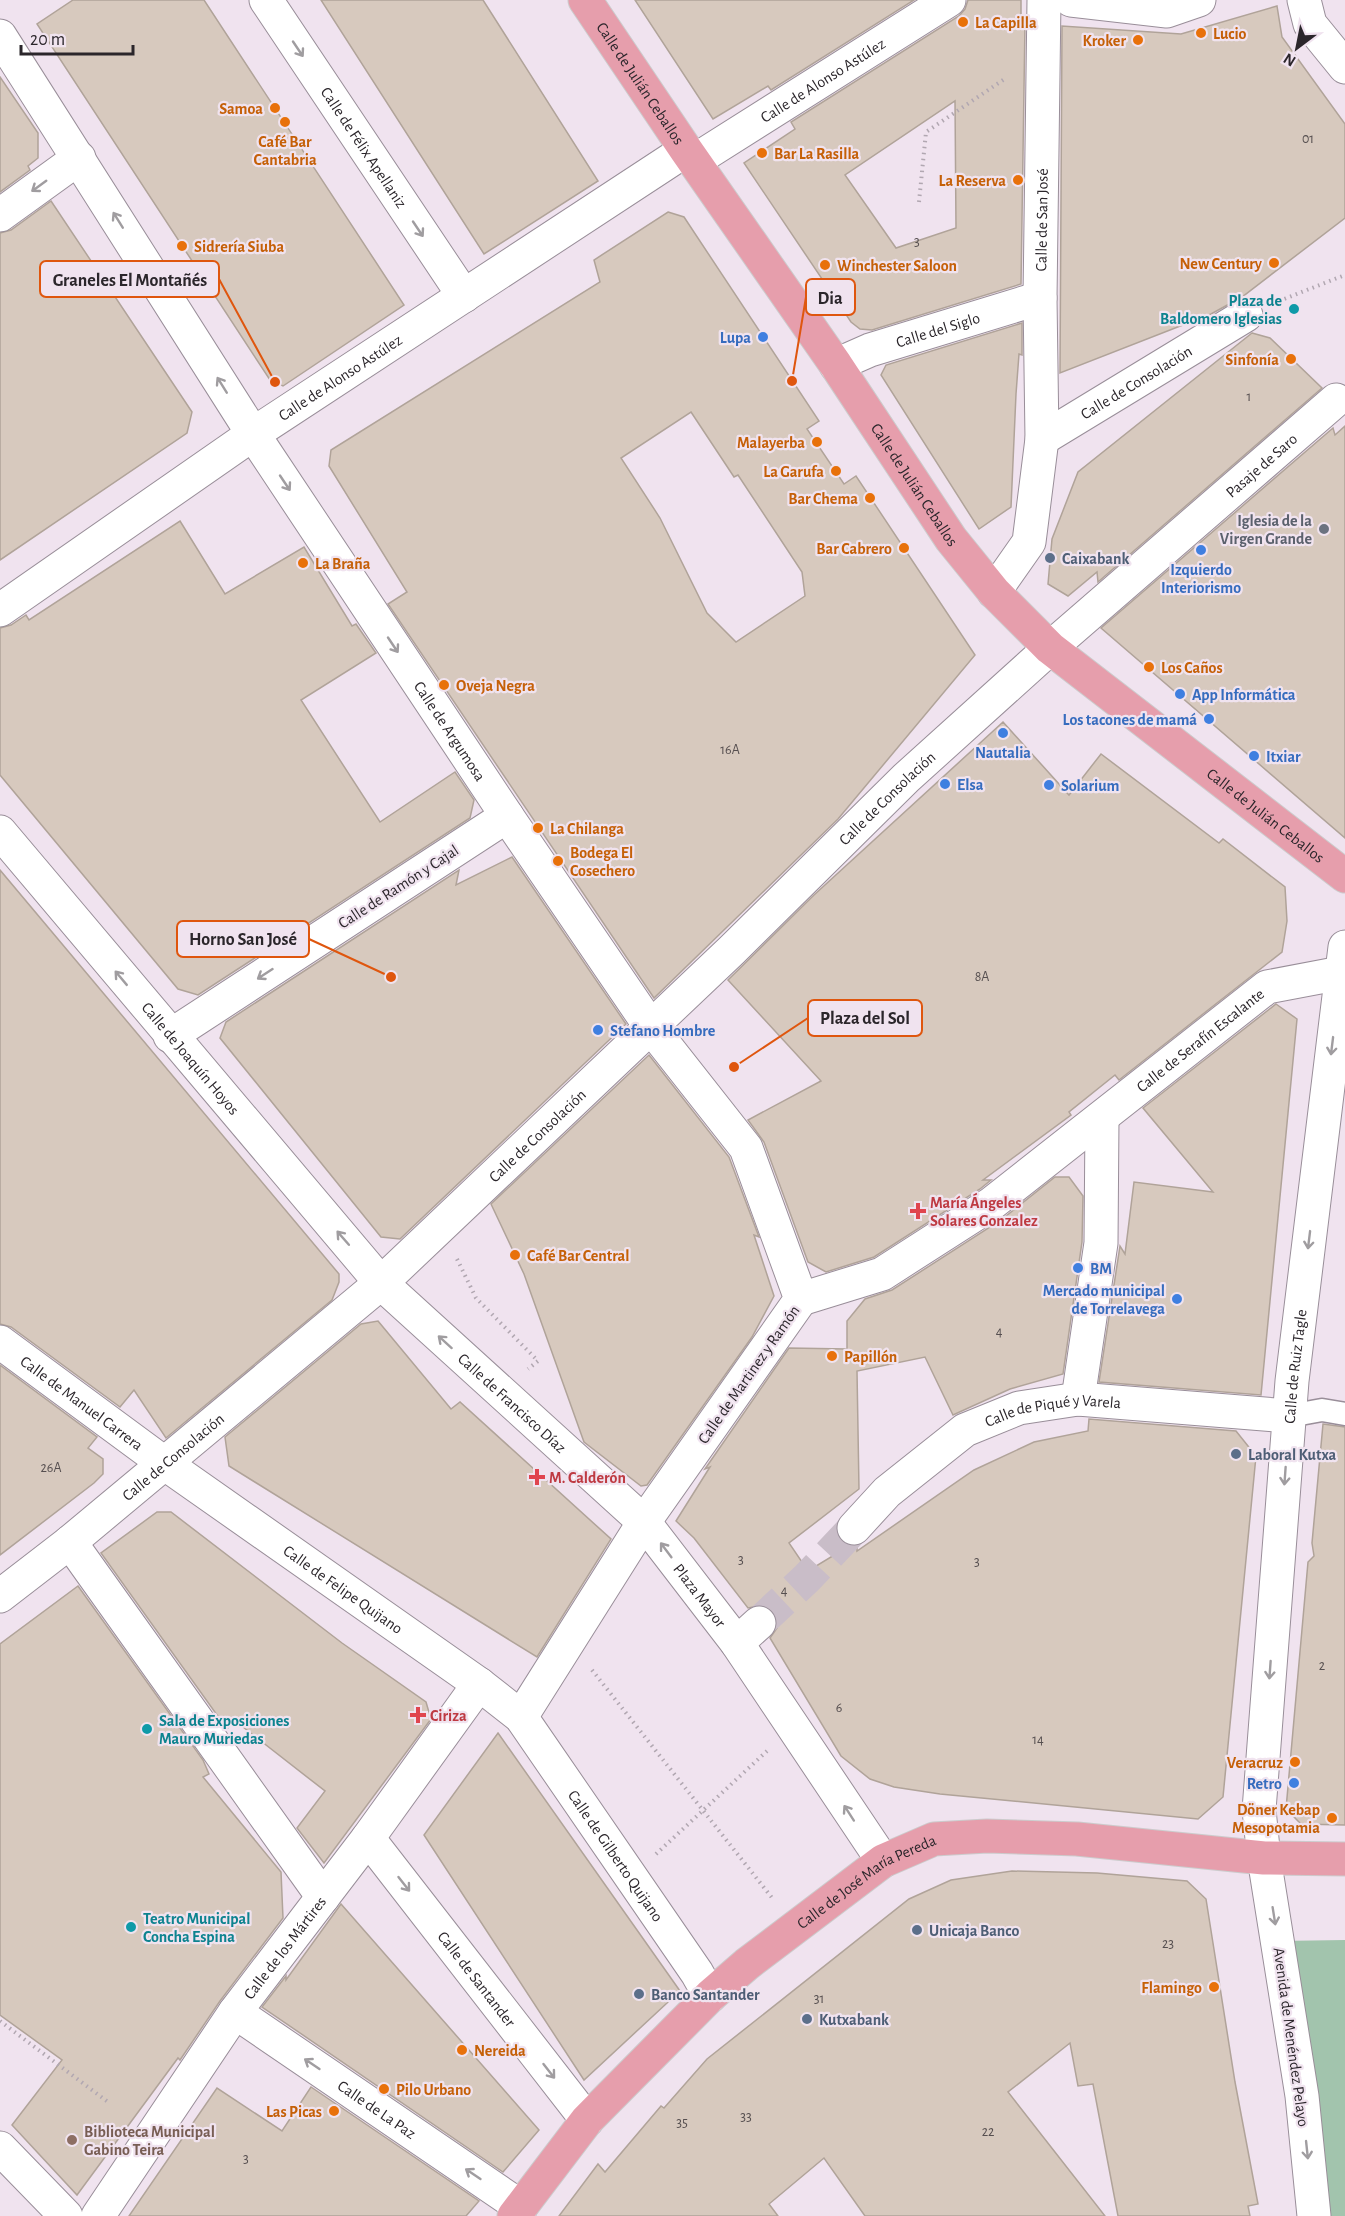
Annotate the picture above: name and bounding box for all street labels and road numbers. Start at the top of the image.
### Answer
street label: Calle de Julián Ceballos [593,19,687,148]
street label: Calle de Alonso Astúlez [758,35,889,126]
street label: Calle de Félix Apellaniz [318,84,410,211]
street label: Calle de San José [1033,168,1051,272]
street label: Calle del Siglo [894,310,982,351]
street label: Calle de Alonso Astúlez [276,332,405,424]
street label: Calle de Consolación [1078,343,1195,423]
street label: Calle de Julián Ceballos [868,421,960,550]
street label: Pasaje de Saro [1223,431,1301,501]
street label: Calle de Argumosa [411,679,488,784]
street label: Calle de Consolación [836,749,939,849]
street label: Calle de Julián Ceballos [1204,765,1327,866]
street label: Calle de Ramón y Cajal [336,842,462,932]
street label: Calle de Serafín Escalante [1134,986,1267,1095]
street label: Calle de Joaquín Hoyos [138,999,242,1118]
street label: Calle de Consolación [486,1086,589,1185]
street label: Calle de Martinez y Ramón [695,1303,803,1447]
street label: Calle de Ruiz Tagle [1282,1308,1310,1424]
street label: Calle de Francisco Díaz [455,1350,569,1456]
street label: Calle de Manuel Carrera [17,1353,146,1454]
street label: Calle de Piqué y Varela [983,1392,1122,1430]
street label: Calle de Consolación [119,1410,227,1504]
street label: Calle de Felipe Quijano [280,1542,406,1637]
street label: Plaza Mayor [670,1561,729,1631]
street label: Calle de Gilberto Quijano [565,1787,666,1925]
street label: Calle de José María Pereda [794,1832,938,1932]
street label: Calle de los Mártires [241,1894,329,2002]
street label: Calle de Santander [434,1928,519,2031]
street label: Avenida de Menéndez Pelayo [1270,1947,1312,2128]
street label: Calle de La Paz [335,2078,419,2142]

